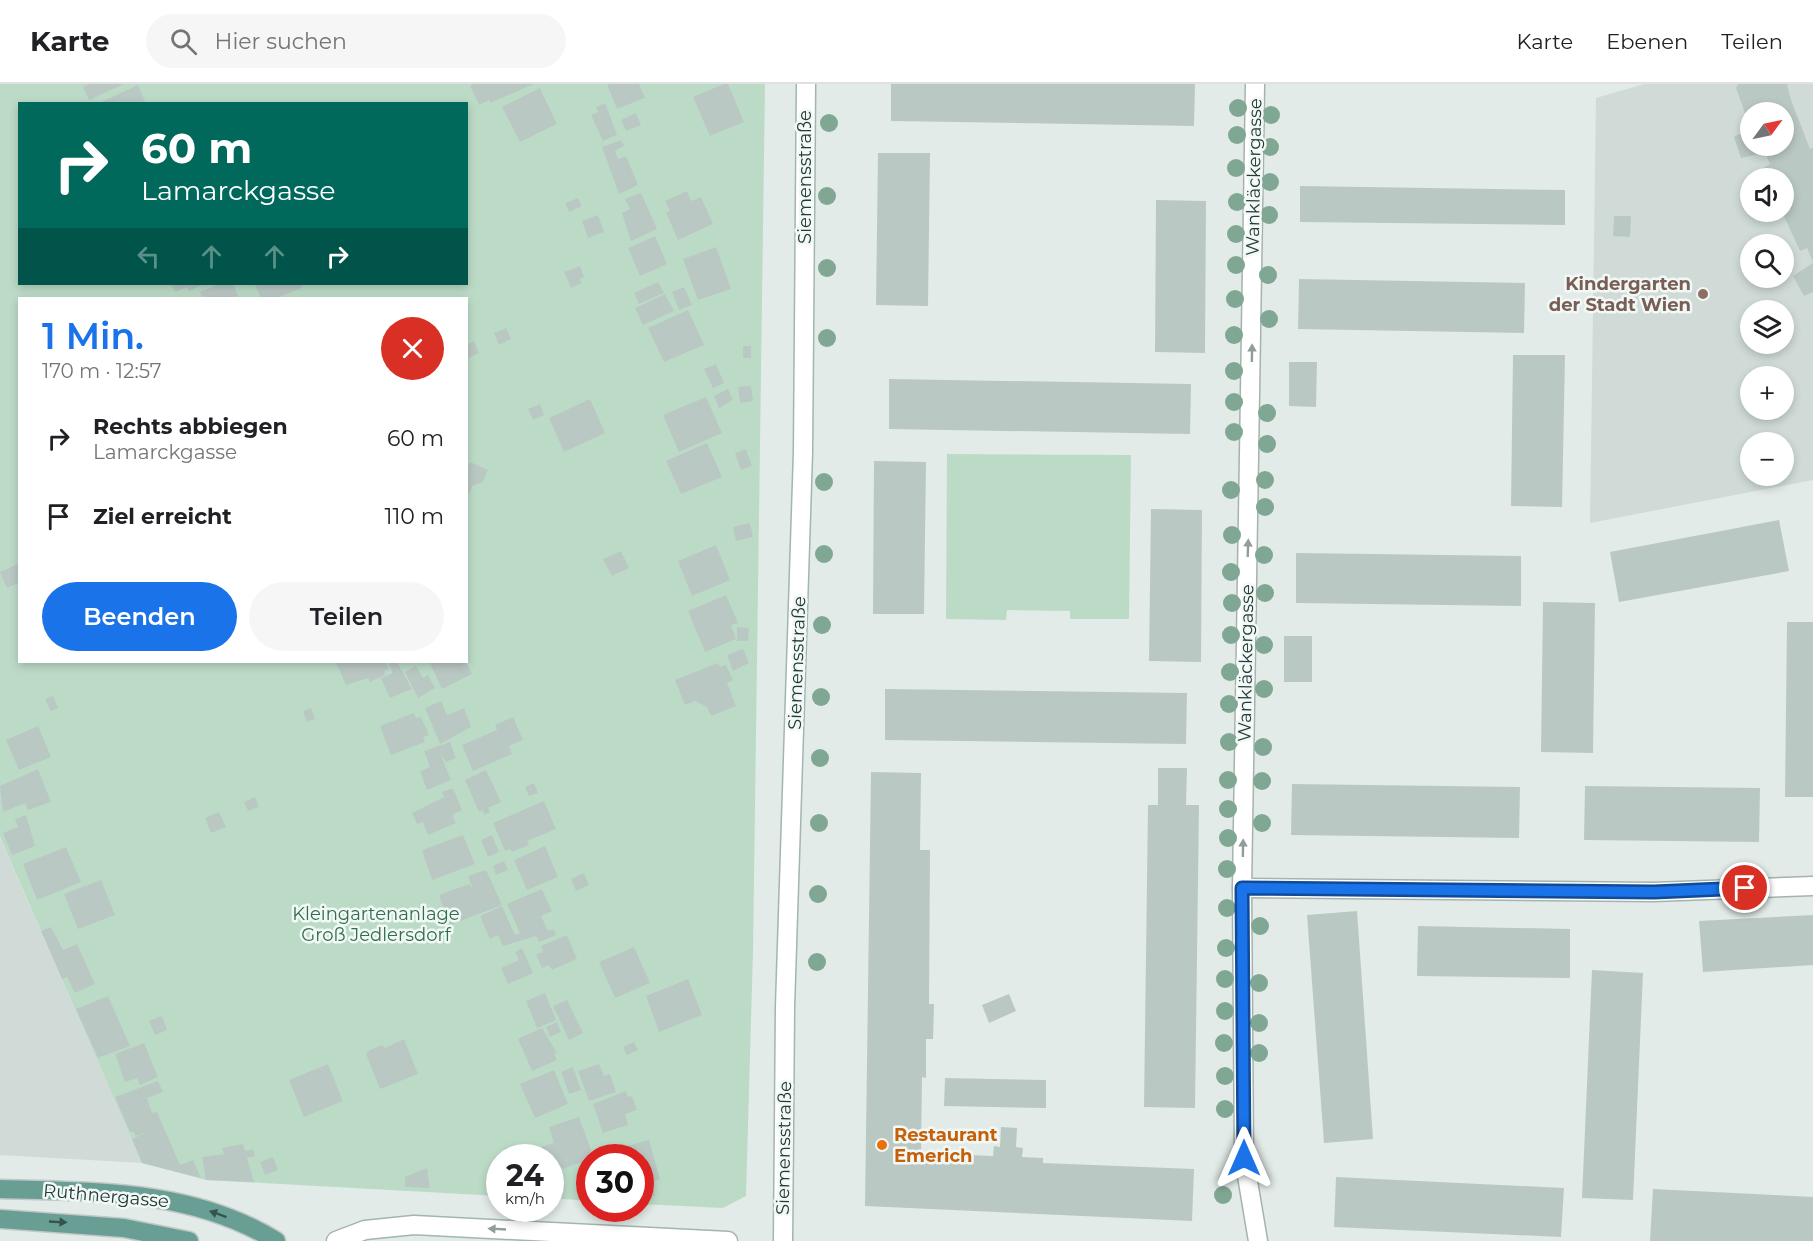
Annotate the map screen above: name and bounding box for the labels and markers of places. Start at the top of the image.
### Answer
place label: Kindergarten der Stadt Wien [1549,273,1691,316]
marker: Kindergarten der Stadt Wien [1696,287,1710,301]
pin [1719,862,1770,913]
place label: Restaurant Emerich [894,1124,998,1167]
marker: Restaurant Emerich [875,1138,889,1152]

